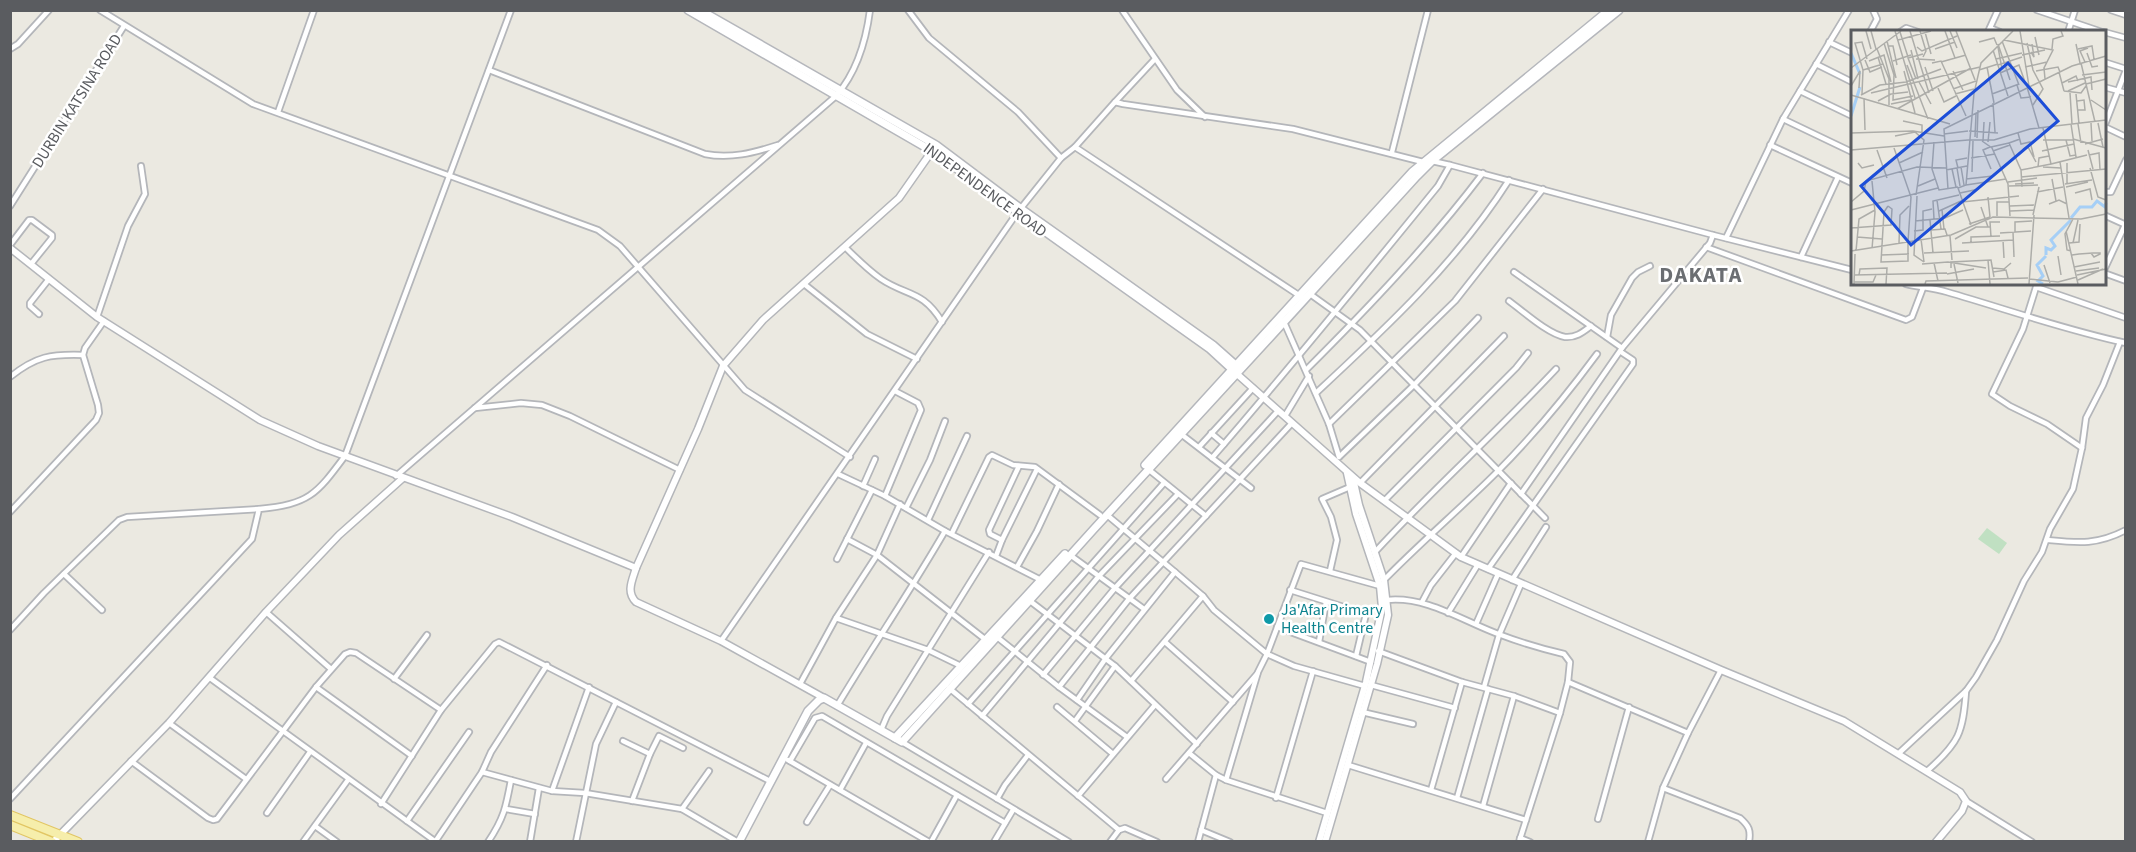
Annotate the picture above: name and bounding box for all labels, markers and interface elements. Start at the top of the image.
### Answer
street label: DURBIN KATSINA ROAD [27,30,127,172]
inset map [1851,30,2106,285]
street label: INDEPENDENCE ROAD [919,138,1052,243]
district label: DAKATA [1659,259,1743,291]
place label: Ja'Afar Primary Health Centre [1281,599,1383,639]
marker: Ja'Afar Primary Health Centre [1262,612,1276,626]

